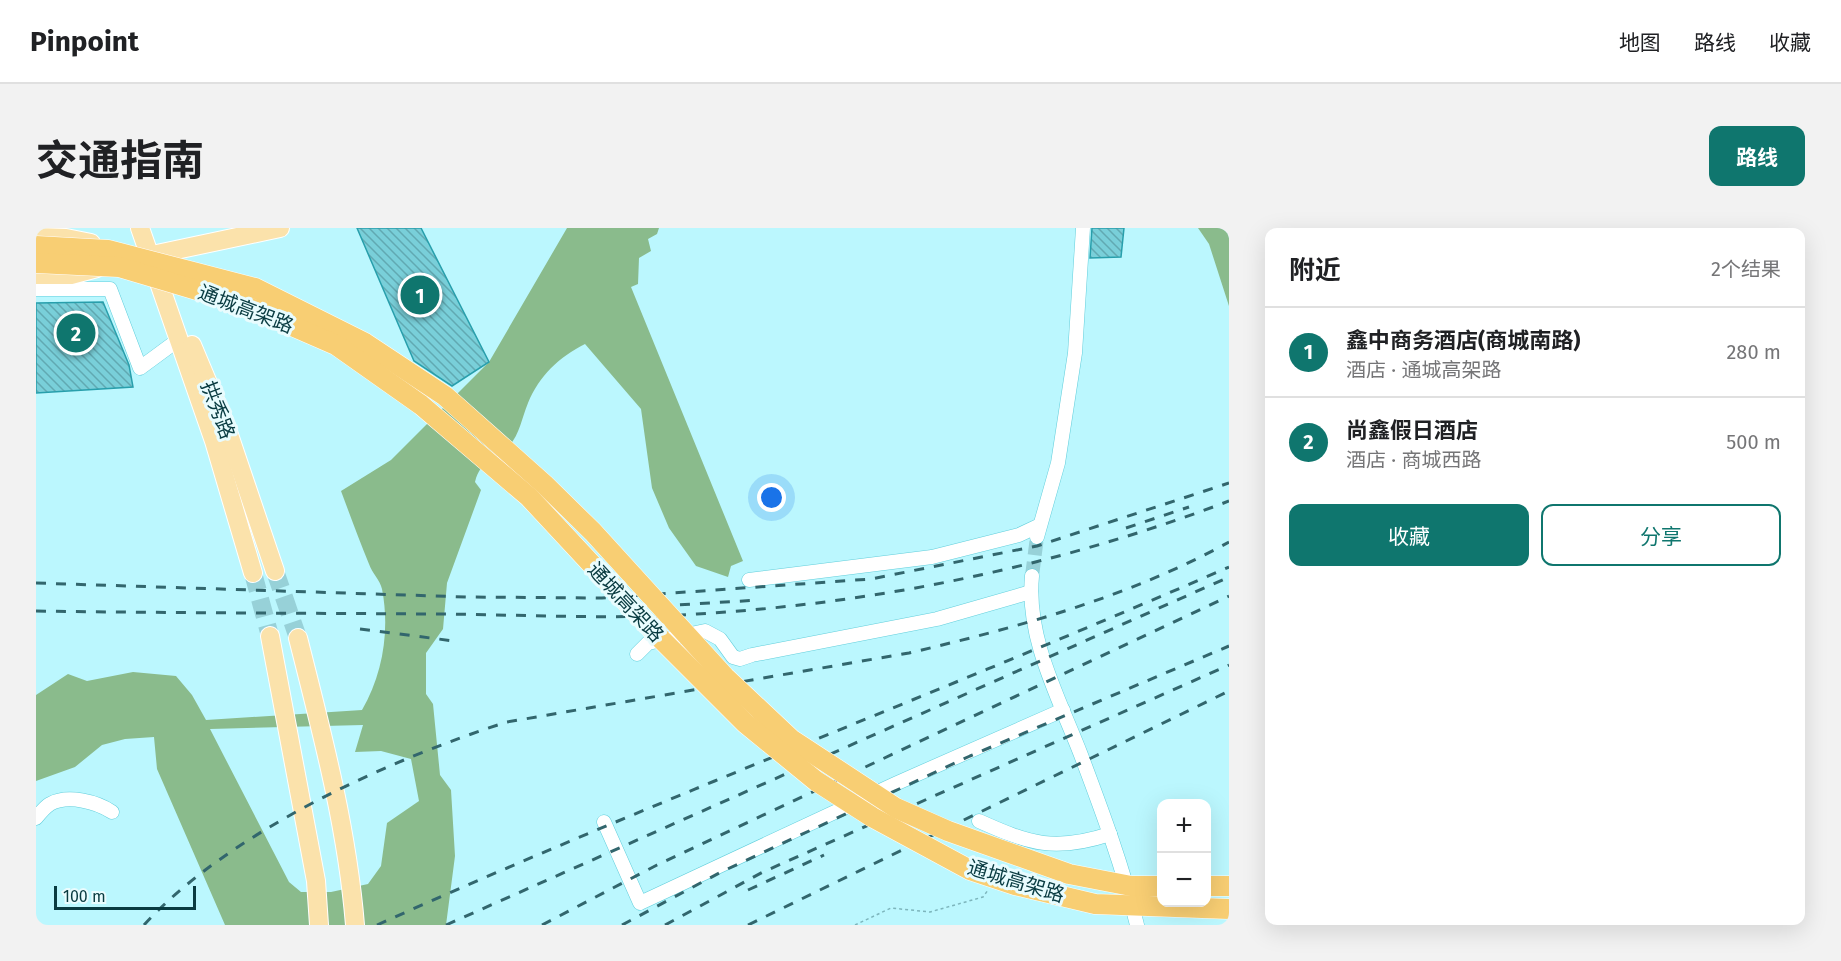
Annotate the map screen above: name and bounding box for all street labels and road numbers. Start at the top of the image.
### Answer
street label: 通城高架路 [195,280,297,338]
street label: 拱秀路 [196,378,240,442]
street label: 通城高架路 [583,557,669,647]
street label: 通城高架路 [965,855,1067,907]

